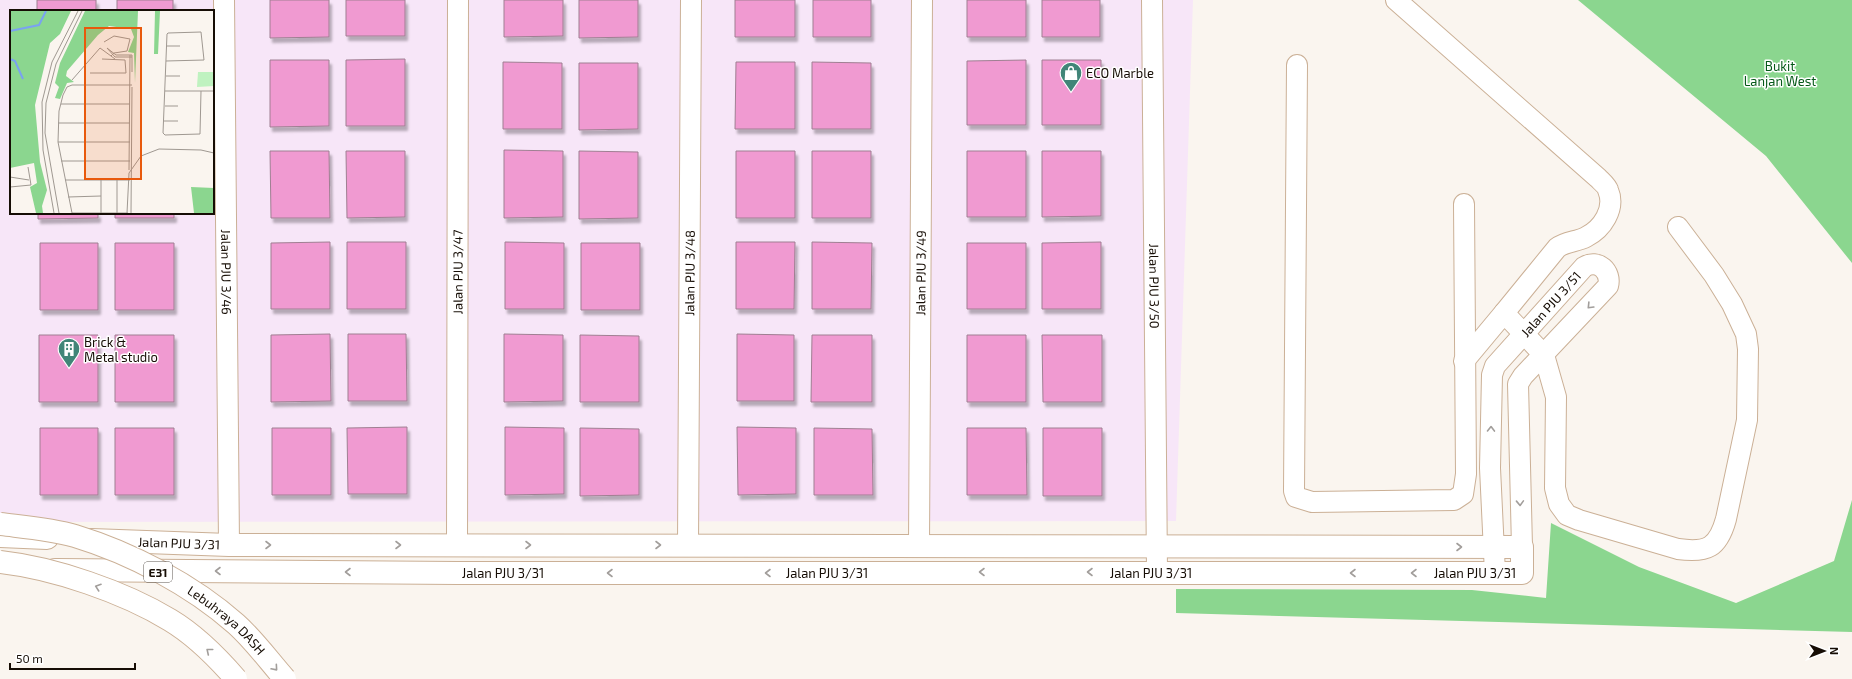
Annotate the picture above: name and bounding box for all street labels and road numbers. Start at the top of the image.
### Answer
street label: Jalan PJU 3/46 [218,229,235,315]
street label: Jalan PJU 3/47 [449,229,466,314]
street label: Jalan PJU 3/48 [681,230,698,316]
street label: Jalan PJU 3/49 [912,230,929,316]
street label: Jalan PJU 3/50 [1146,243,1163,329]
street label: Jalan PJU 3/51 [1517,268,1584,340]
street label: Jalan PJU 3/31 [138,534,220,552]
road number: E31 [144,562,172,582]
street label: Jalan PJU 3/31 [462,565,544,581]
street label: Jalan PJU 3/31 [786,565,868,581]
street label: Jalan PJU 3/31 [1110,565,1192,581]
street label: Jalan PJU 3/31 [1434,565,1516,581]
street label: Lebuhraya DASH [185,582,269,658]

